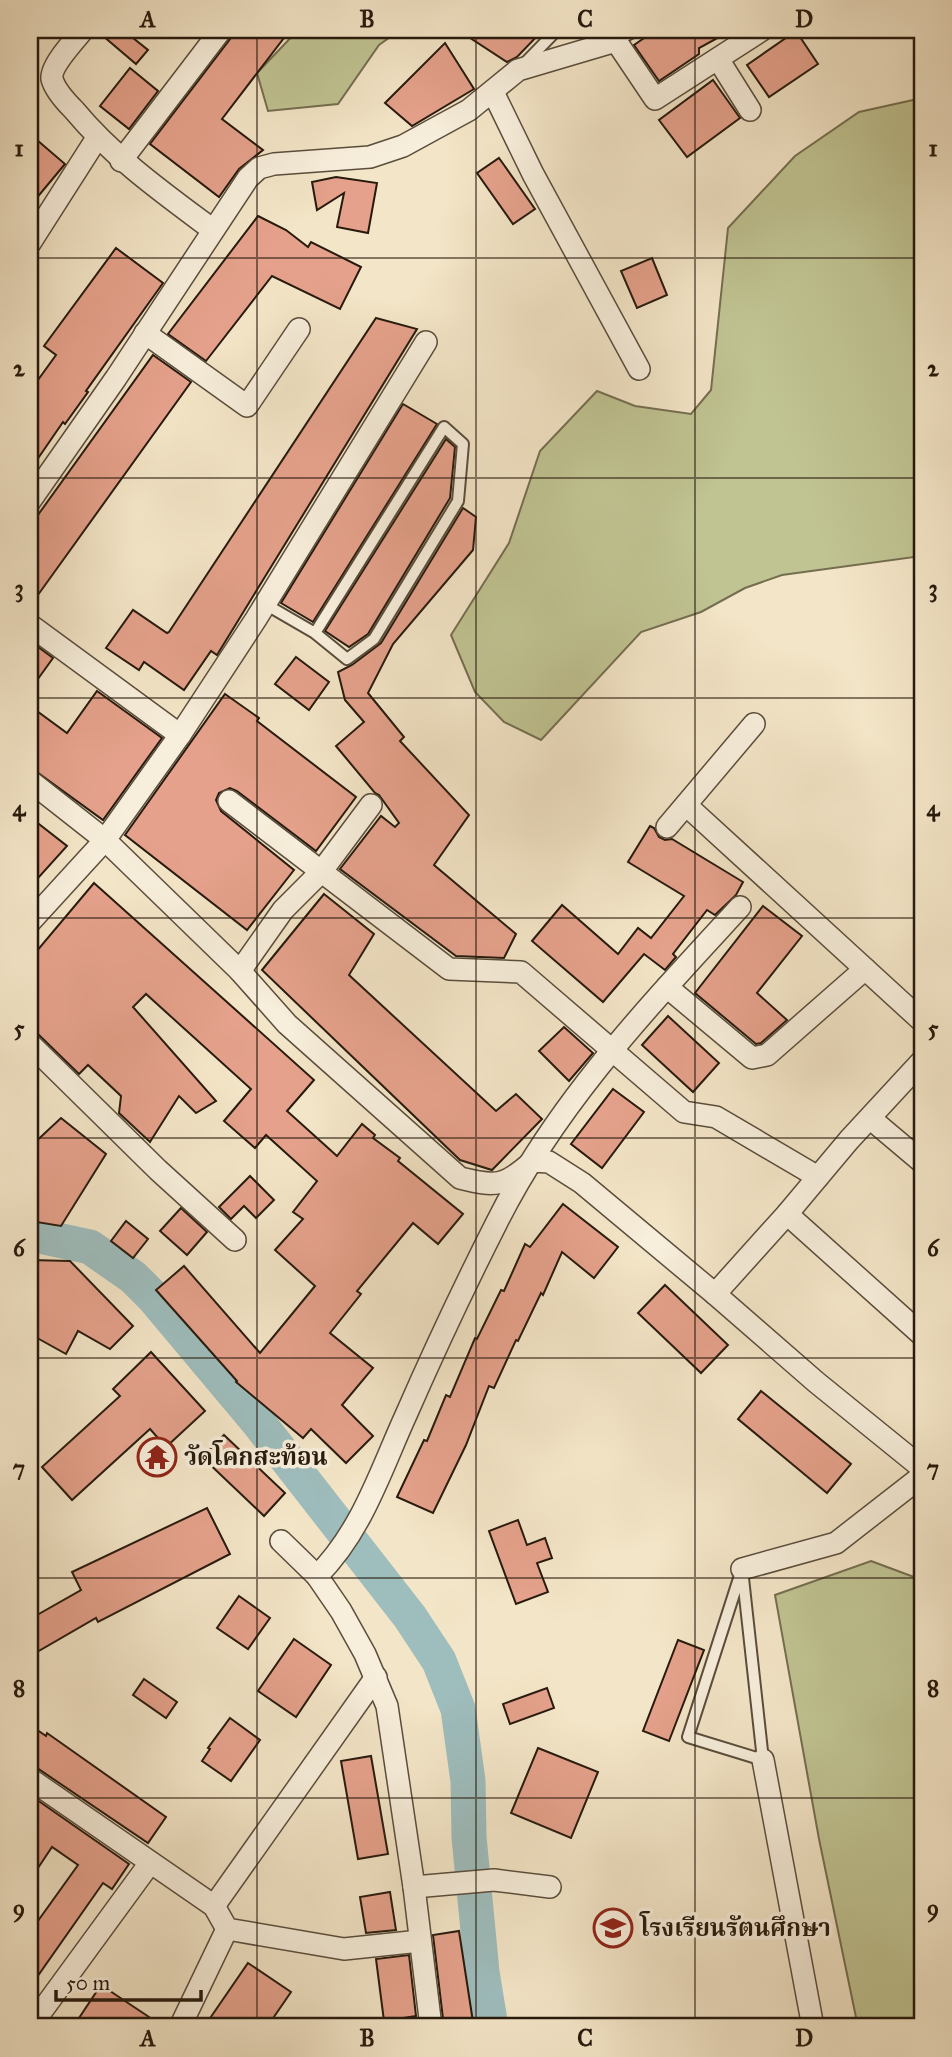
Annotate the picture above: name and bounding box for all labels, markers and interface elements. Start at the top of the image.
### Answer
text: A [138,5,156,33]
text: B [359,5,375,33]
text: C [577,5,593,33]
text: D [795,5,813,33]
text: 1 [14,134,24,162]
text: 1 [928,134,938,162]
text: 2 [13,354,25,382]
text: 2 [927,354,939,382]
text: 3 [14,574,24,603]
text: 3 [928,574,938,603]
text: 4 [13,794,27,822]
text: 4 [927,794,941,822]
text: 5 [14,1014,25,1042]
text: 5 [928,1014,939,1042]
text: 6 [13,1234,26,1262]
text: 6 [927,1234,940,1262]
temple icon: วัดโคกสะท้อน [136,1436,178,1478]
place label: วัดโคกสะท้อน [184,1440,328,1472]
text: 7 [13,1454,25,1482]
text: 7 [927,1454,939,1482]
text: 8 [13,1674,25,1702]
text: 8 [927,1674,939,1702]
text: 9 [13,1894,25,1923]
text: 9 [927,1894,939,1923]
school or university icon: โรงเรียนรัตนศึกษา [592,1907,634,1949]
place label: โรงเรียนรัตนศึกษา [639,1911,831,1943]
scale bar [56,1959,201,2003]
text: 50 m [66,1970,111,1996]
text: A [138,2024,156,2052]
text: B [359,2024,375,2052]
text: C [577,2024,593,2052]
text: D [795,2024,813,2052]

